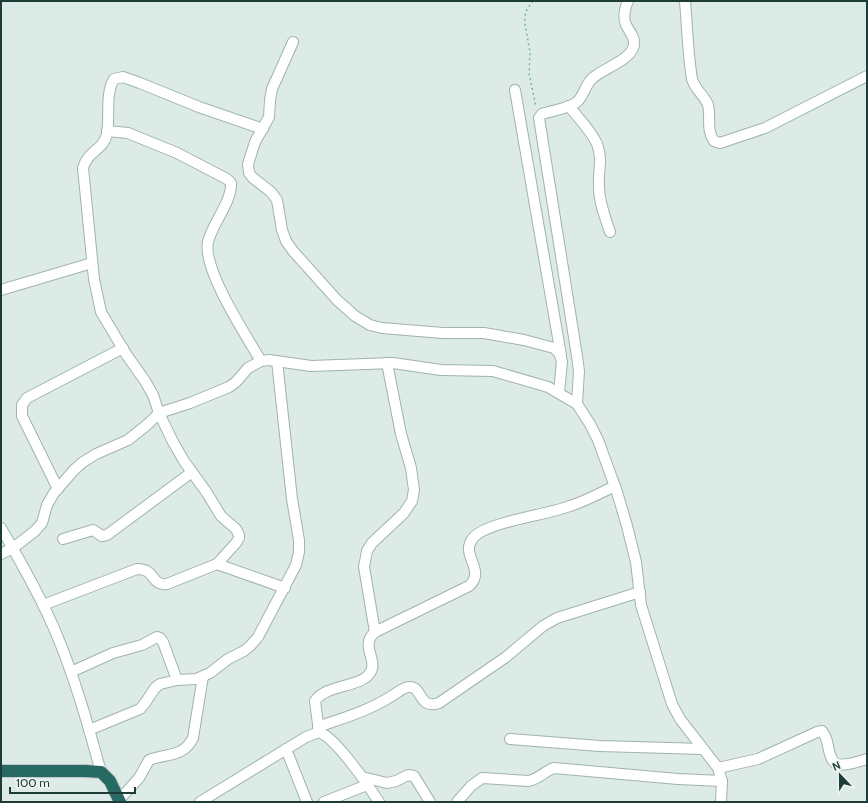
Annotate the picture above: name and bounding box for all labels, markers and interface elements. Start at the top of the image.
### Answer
north arrow [820,755,860,795]
text: N [830,758,842,774]
scale bar [10,769,135,795]
text: 100 m [16,775,50,790]

